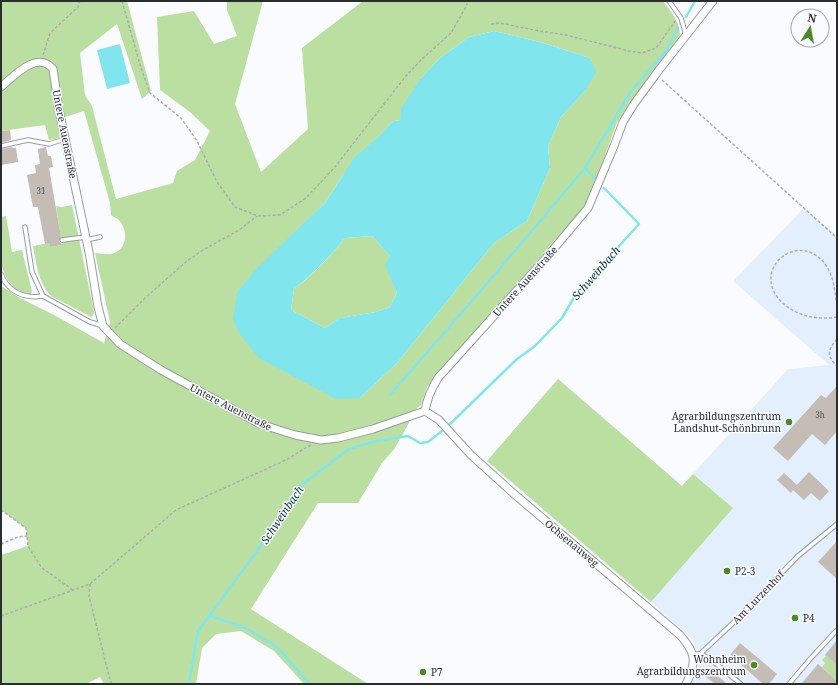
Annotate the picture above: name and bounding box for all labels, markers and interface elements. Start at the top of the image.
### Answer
north arrow [790,8,830,48]
text: N [806,10,818,26]
street label: Untere Auenstraße [50,88,80,180]
house number: 31 [37,185,45,196]
water label: Schweinbach [568,242,623,303]
street label: Untere Auenstraße [490,243,560,319]
street label: Untere Auenstraße [188,380,274,434]
place label: Agrarbildungszentrum Landshut-Schönbrunn [672,409,782,435]
house number: 3h [815,409,825,420]
marker: Agrarbildungszentrum Landshut-Schönbrunn [784,417,794,427]
water label: Schweinbach [257,483,307,547]
street label: Ochsenauweg [542,516,602,570]
place label: P2-3 [735,564,756,578]
marker: P2-3 [722,566,732,576]
street label: Am Lurzenhof [729,566,788,627]
place label: P4 [803,611,815,625]
marker: P4 [790,613,800,623]
place label: Wohnheim Agrarbildungszentrum [637,652,747,678]
marker: Wohnheim Agrarbildungszentrum [749,660,759,670]
place label: P7 [431,665,443,679]
marker: P7 [418,667,428,677]

